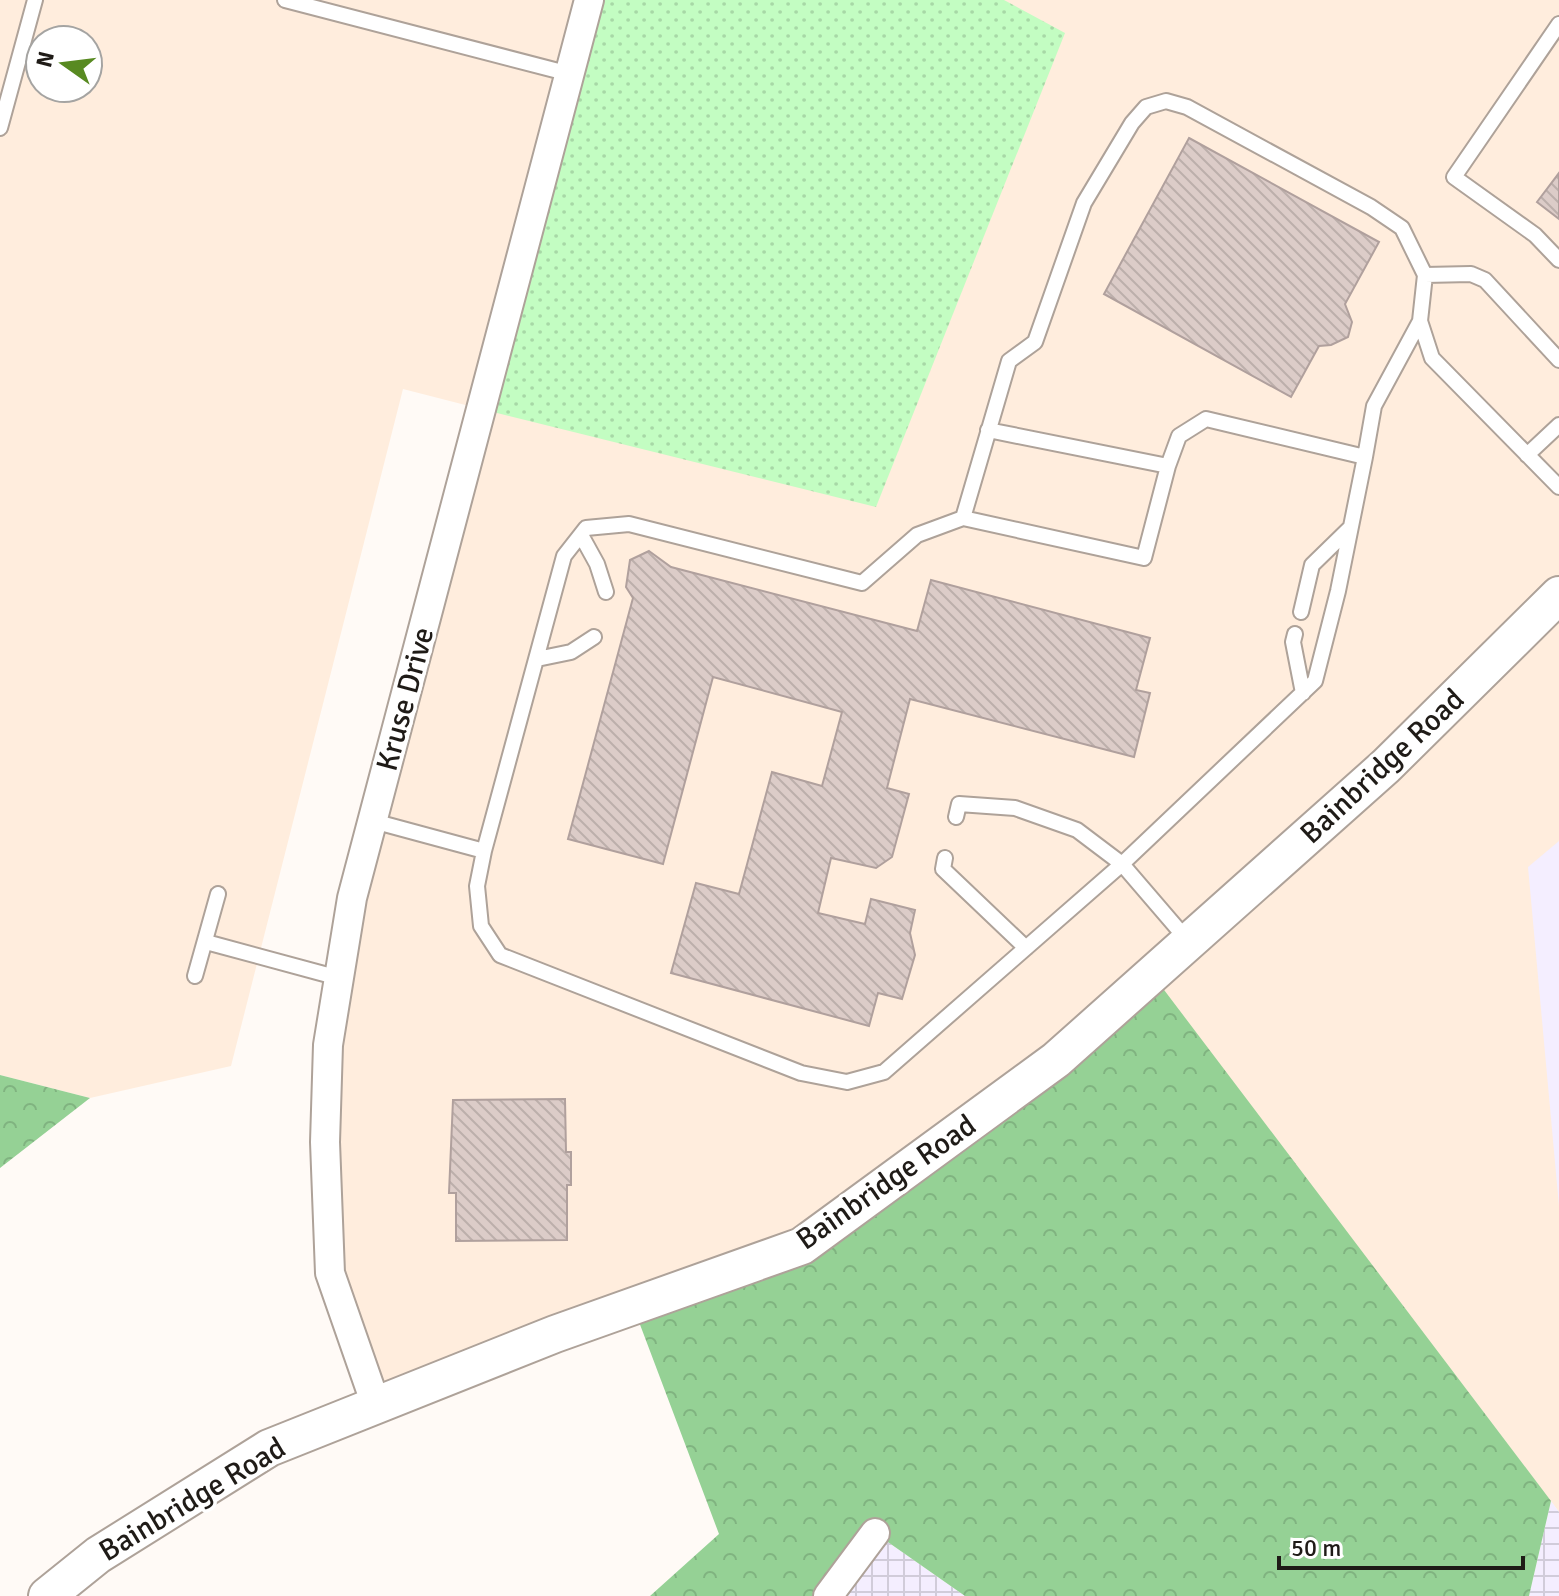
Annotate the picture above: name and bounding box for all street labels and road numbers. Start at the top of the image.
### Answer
street label: Kruse Drive [369,623,442,775]
street label: Bainbridge Road [1293,681,1472,852]
street label: Bainbridge Road [789,1107,983,1258]
street label: Bainbridge Road [92,1429,292,1570]

